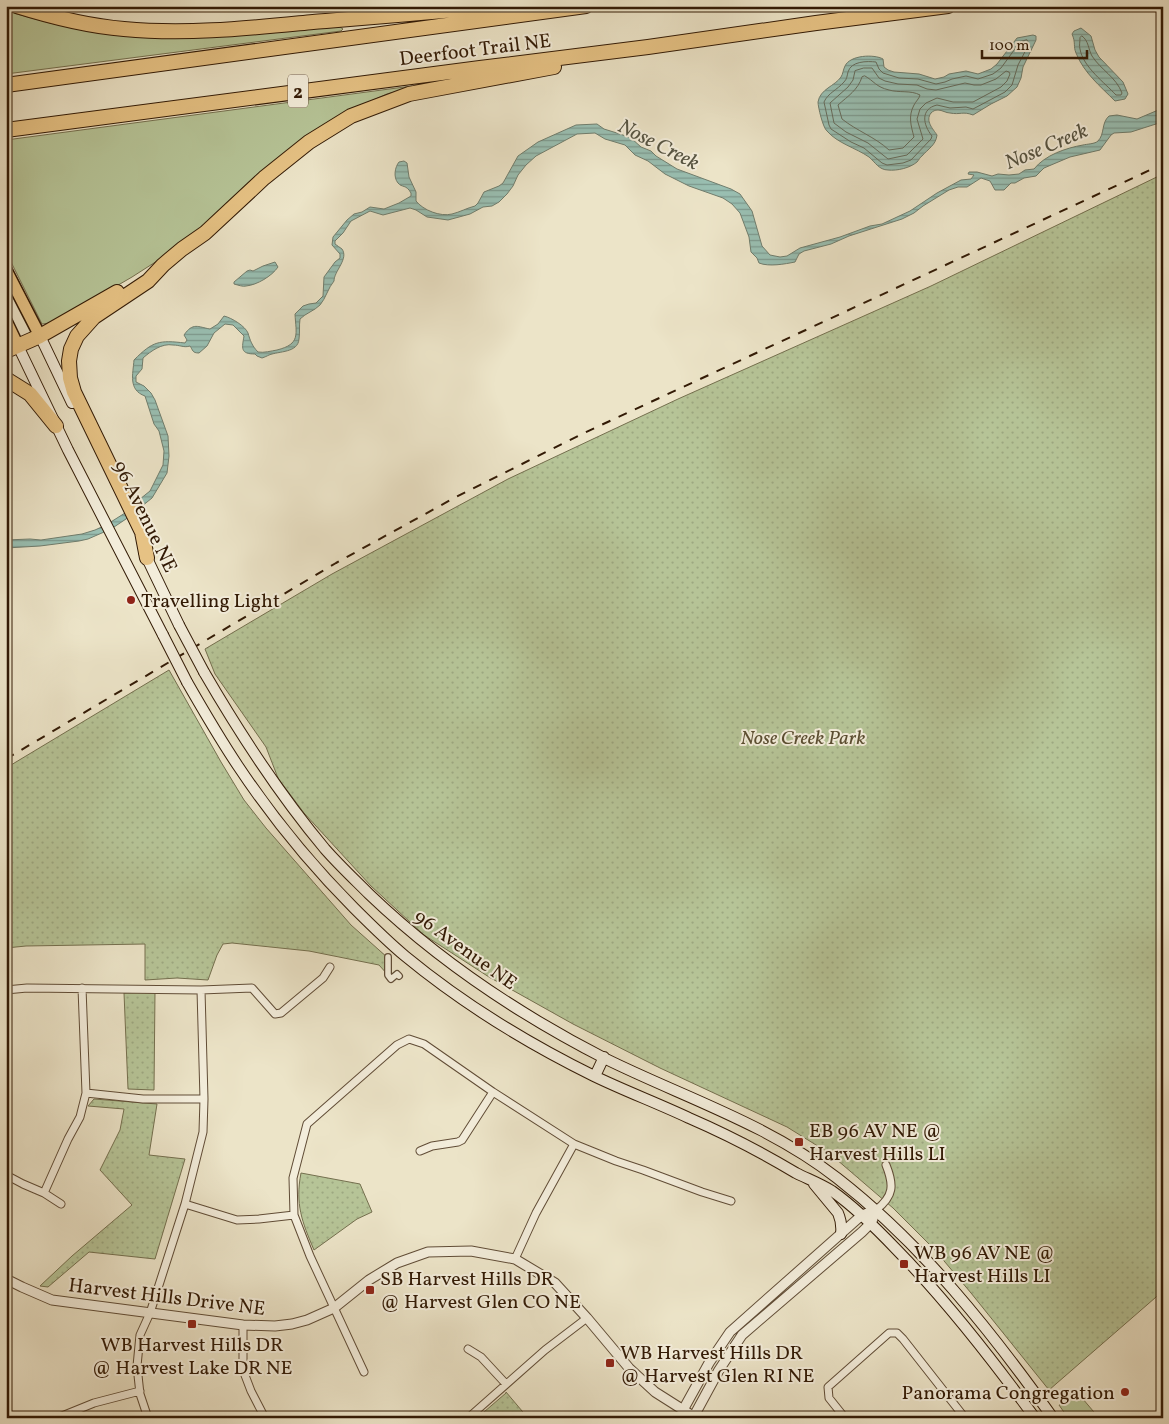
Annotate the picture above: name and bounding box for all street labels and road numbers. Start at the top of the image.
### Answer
street label: Deerfoot Trail NE [398,28,553,74]
road number: 2 [288,74,308,108]
street label: 96 Avenue NE [105,456,183,578]
street label: 96 Avenue NE [407,904,522,998]
street label: Harvest Hills Drive NE [67,1272,267,1324]

